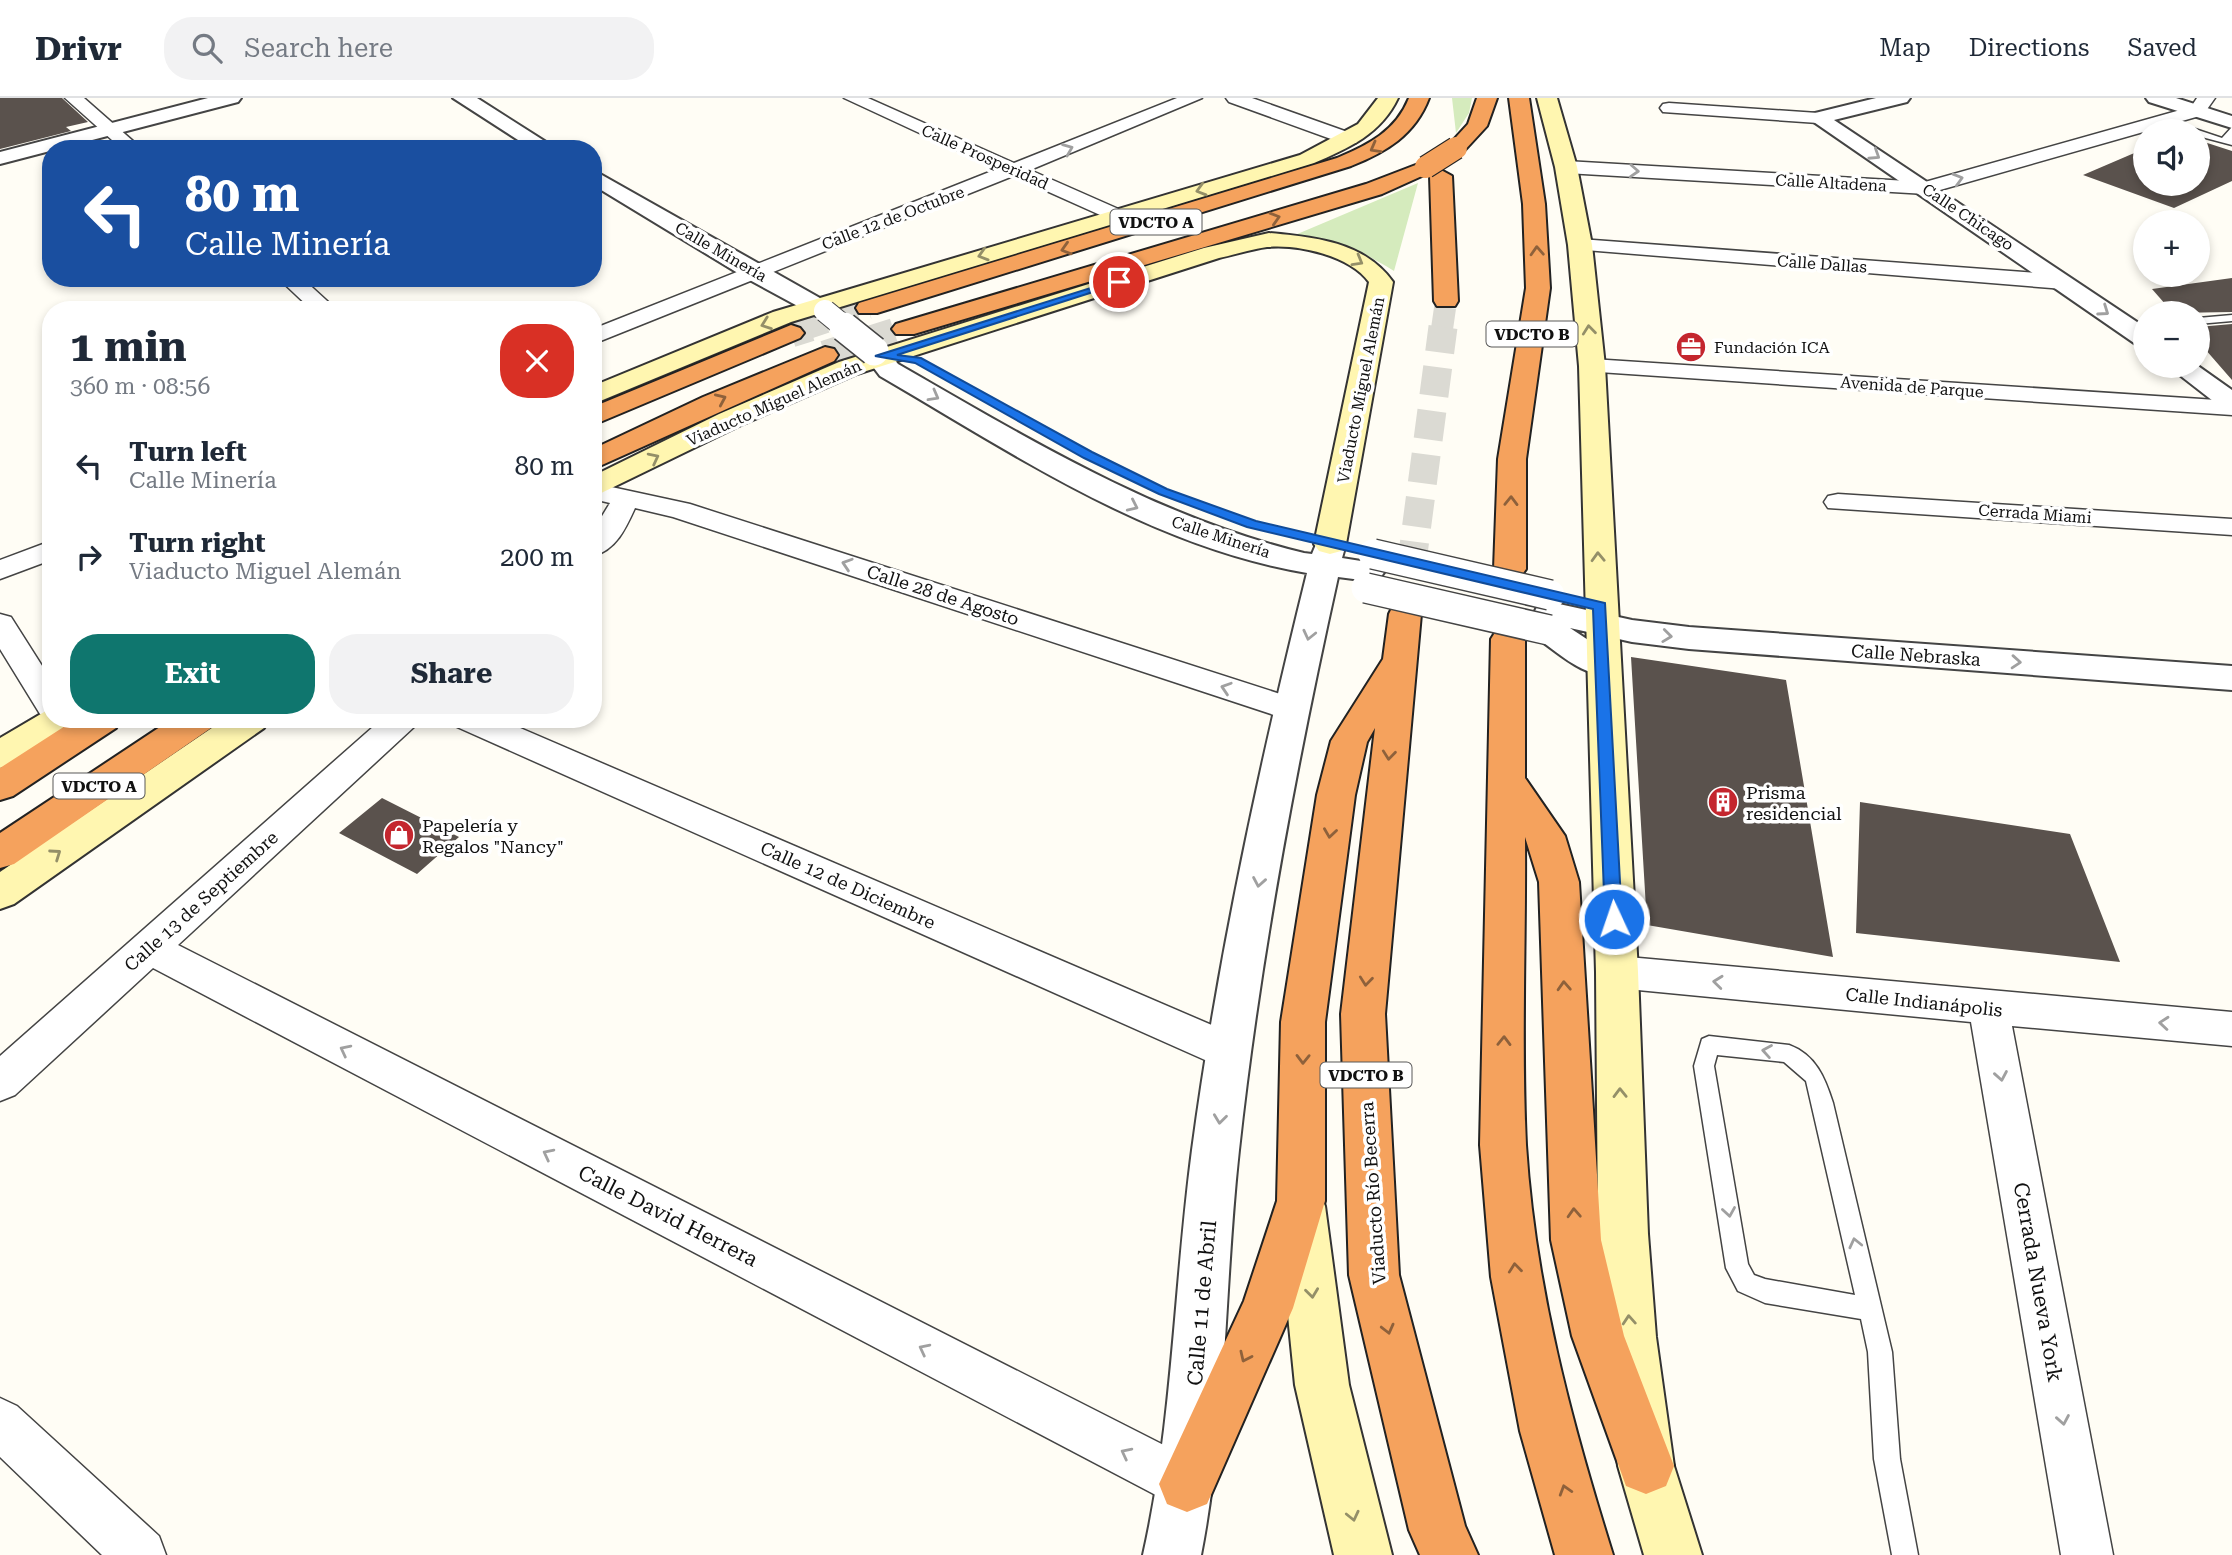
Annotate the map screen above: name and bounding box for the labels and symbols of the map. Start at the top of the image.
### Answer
street label: Calle Prosperidad [919,120,1051,194]
one-way arrow [1370,140,1383,153]
one-way arrow [1062,143,1074,157]
one-way arrow [1868,147,1881,160]
one-way arrow [1629,163,1640,178]
street label: Calle Altadena [1775,171,1888,195]
one-way arrow [1951,173,1963,188]
street label: Calle Chicago [1919,180,2017,255]
street label: Calle 12 de Octubre [819,182,967,254]
one-way arrow [1195,182,1207,197]
road number: VDCTO A [1110,210,1202,234]
one-way arrow [1269,211,1281,226]
street label: Calle Minería [672,218,770,286]
one-way arrow [1061,240,1073,255]
one-way arrow [1529,245,1544,256]
one-way arrow [977,247,989,262]
street label: Calle Dallas [1776,251,1868,277]
pin [1089,252,1149,312]
one-way arrow [1351,253,1364,266]
street label: Viaducto Miguel Alemán [1334,295,1388,485]
one-way arrow [2096,303,2109,315]
one-way arrow [760,315,772,329]
road number: VDCTO B [1486,322,1578,346]
one-way arrow [1581,324,1596,336]
office icon: Fundación ICA [1674,330,1708,364]
place label: Fundación ICA [1714,338,1830,357]
street label: Viaducto Miguel Alemán [684,356,864,450]
street label: Avenida de Parque [1840,373,1985,402]
one-way arrow [927,388,939,401]
one-way arrow [714,393,726,407]
one-way arrow [647,452,659,466]
one-way arrow [1504,495,1519,506]
one-way arrow [1126,498,1138,512]
street label: Cerrada Miami [1978,501,2092,527]
street label: Calle Minería [1169,512,1273,562]
one-way arrow [1591,551,1606,562]
one-way arrow [841,558,853,572]
street label: Calle 28 de Agosto [864,561,1022,629]
one-way arrow [1662,628,1673,643]
one-way arrow [1302,629,1317,641]
street label: Calle Nebraska [1851,640,1982,670]
one-way arrow [2011,654,2022,669]
one-way arrow [1220,681,1232,696]
one-way arrow [1382,749,1397,761]
road number: VDCTO A [54,774,144,799]
place label: Prisma residencial [1746,782,1842,824]
building icon: Prisma residencial [1706,785,1740,819]
place label: Papelería y Regalos "Nancy" [422,815,564,857]
shop icon: Papelería y Regalos "Nancy" [382,818,416,852]
street label: Calle 13 de Septiembre [120,826,282,975]
one-way arrow [1323,827,1338,839]
street label: Calle 12 de Diciembre [757,837,939,933]
one-way arrow [48,850,61,862]
one-way arrow [1253,876,1268,888]
position arrow [1577,882,1651,956]
one-way arrow [1359,975,1374,987]
one-way arrow [1712,975,1723,990]
one-way arrow [1556,980,1571,991]
street label: Calle Indianápolis [1844,983,2004,1021]
one-way arrow [2158,1016,2169,1031]
one-way arrow [1496,1035,1512,1046]
one-way arrow [340,1044,353,1058]
one-way arrow [1761,1044,1773,1059]
one-way arrow [1295,1053,1310,1064]
road number: VDCTO B [1320,1063,1412,1088]
one-way arrow [1993,1070,2008,1082]
one-way arrow [1612,1087,1627,1098]
street label: Viaducto Río Becerra [1356,1101,1390,1285]
one-way arrow [1212,1113,1227,1125]
one-way arrow [543,1149,555,1163]
street label: Calle David Herrera [574,1160,762,1272]
street label: Cerrada Nueva York [2009,1180,2067,1384]
one-way arrow [1721,1206,1736,1218]
one-way arrow [1567,1208,1582,1219]
street label: Calle 11 de Abril [1183,1219,1221,1387]
one-way arrow [1849,1237,1863,1249]
one-way arrow [1508,1262,1523,1274]
one-way arrow [1304,1287,1319,1299]
one-way arrow [1622,1315,1637,1326]
one-way arrow [1380,1323,1394,1335]
one-way arrow [919,1343,931,1357]
one-way arrow [1239,1350,1253,1362]
one-way arrow [2055,1414,2070,1426]
one-way arrow [1121,1448,1133,1461]
one-way arrow [1558,1484,1573,1496]
one-way arrow [1345,1510,1359,1522]

